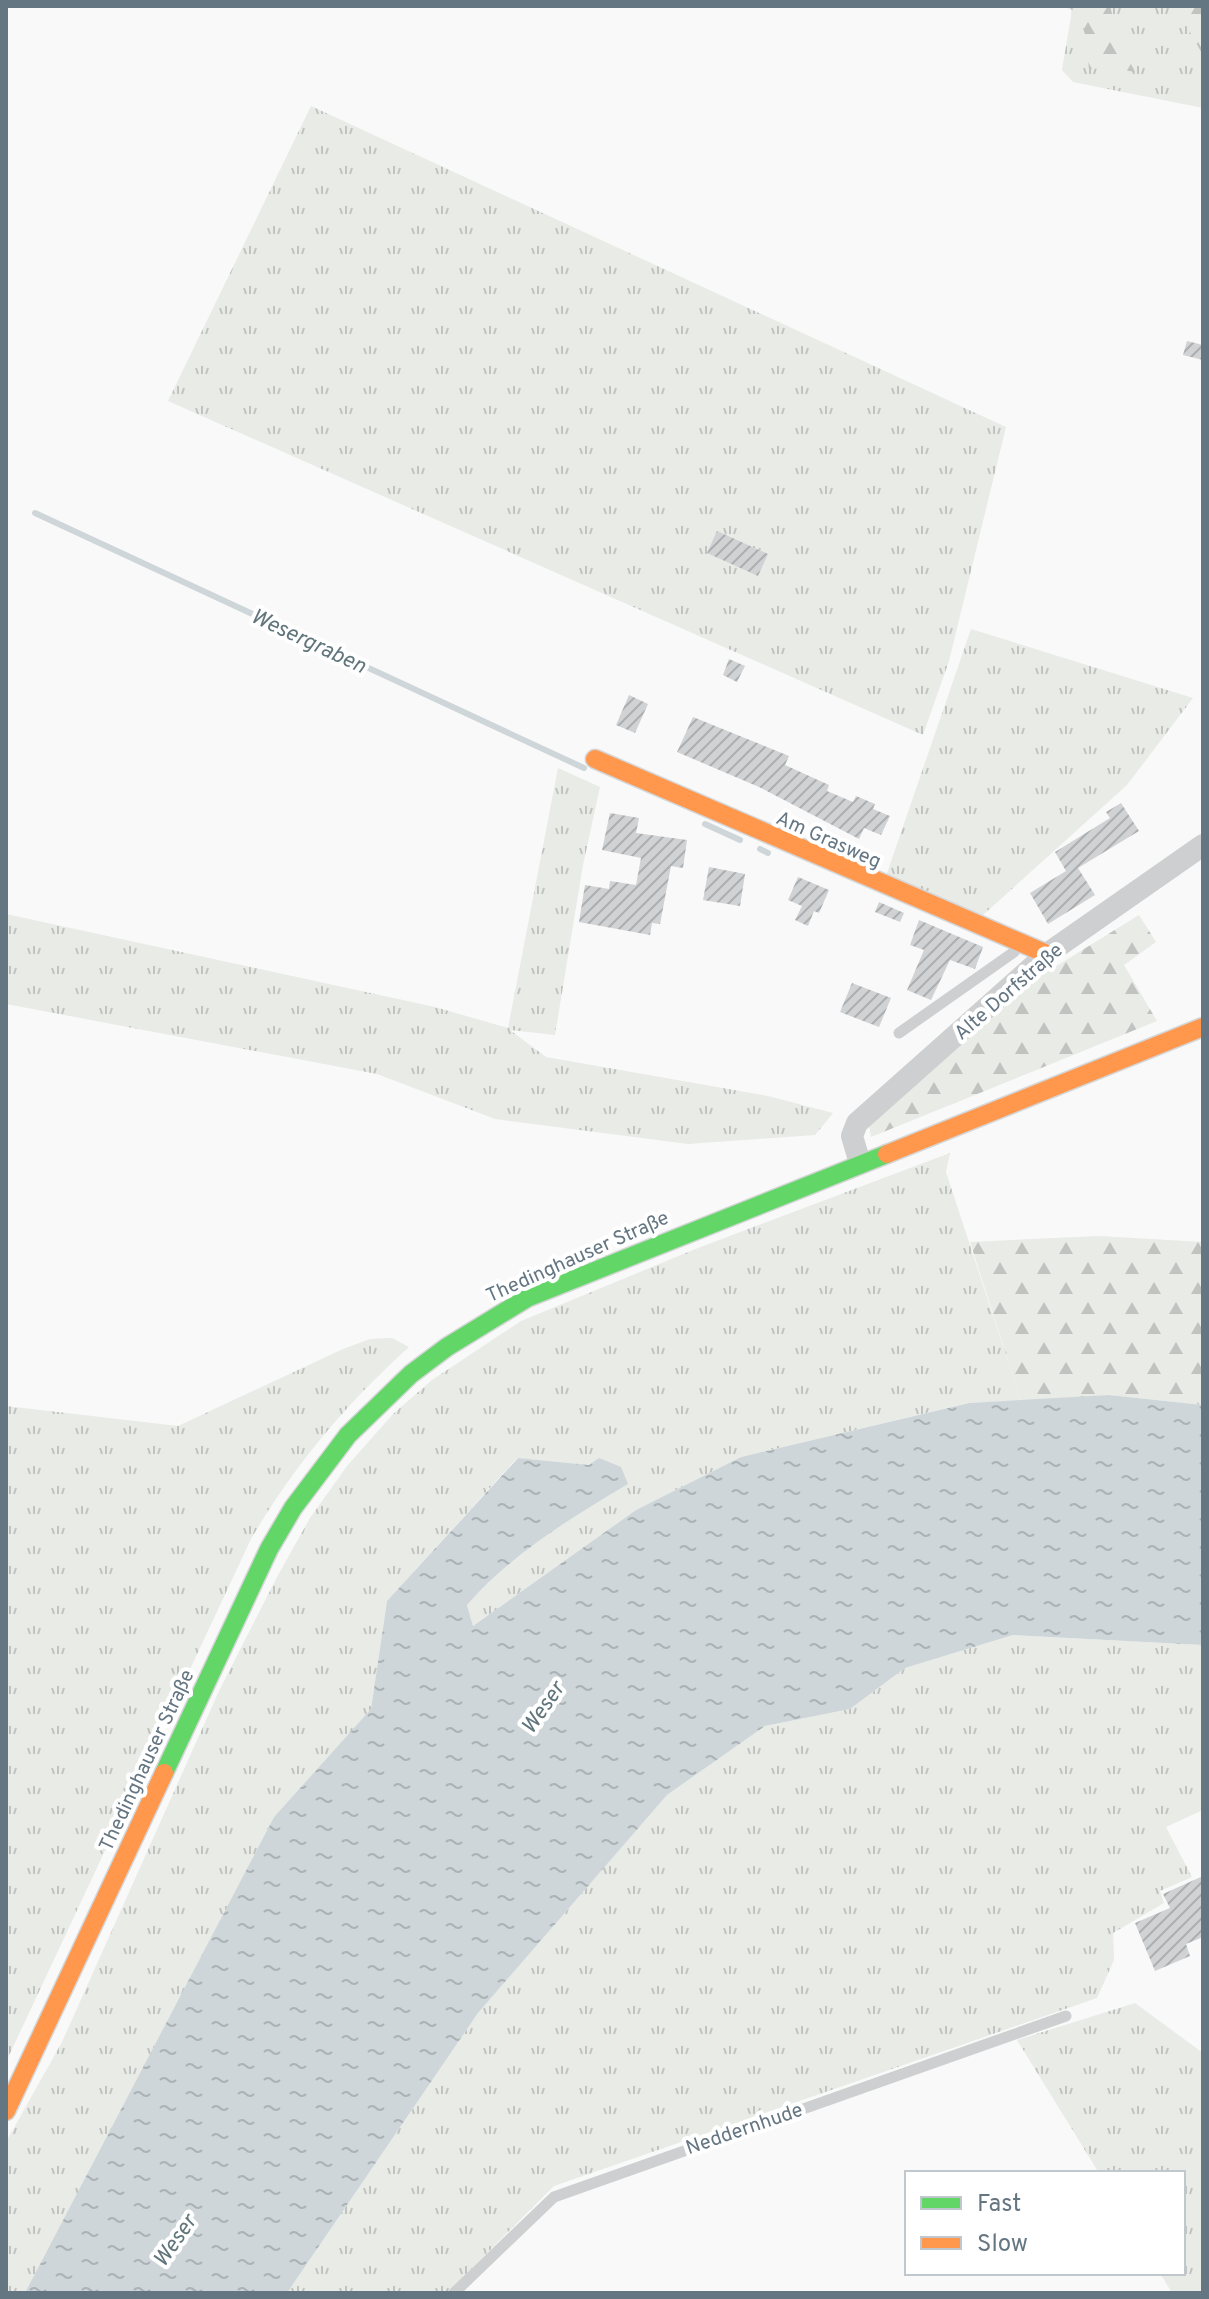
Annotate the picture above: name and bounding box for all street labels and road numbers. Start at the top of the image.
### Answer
street label: Am Grasweg [771,806,885,876]
street label: Alte Dorfstraße [950,938,1069,1047]
street label: Thedinghauser Straße [482,1206,673,1310]
street label: Thedinghauser Straße [94,1666,201,1856]
street label: Neddernhude [683,2098,807,2162]

